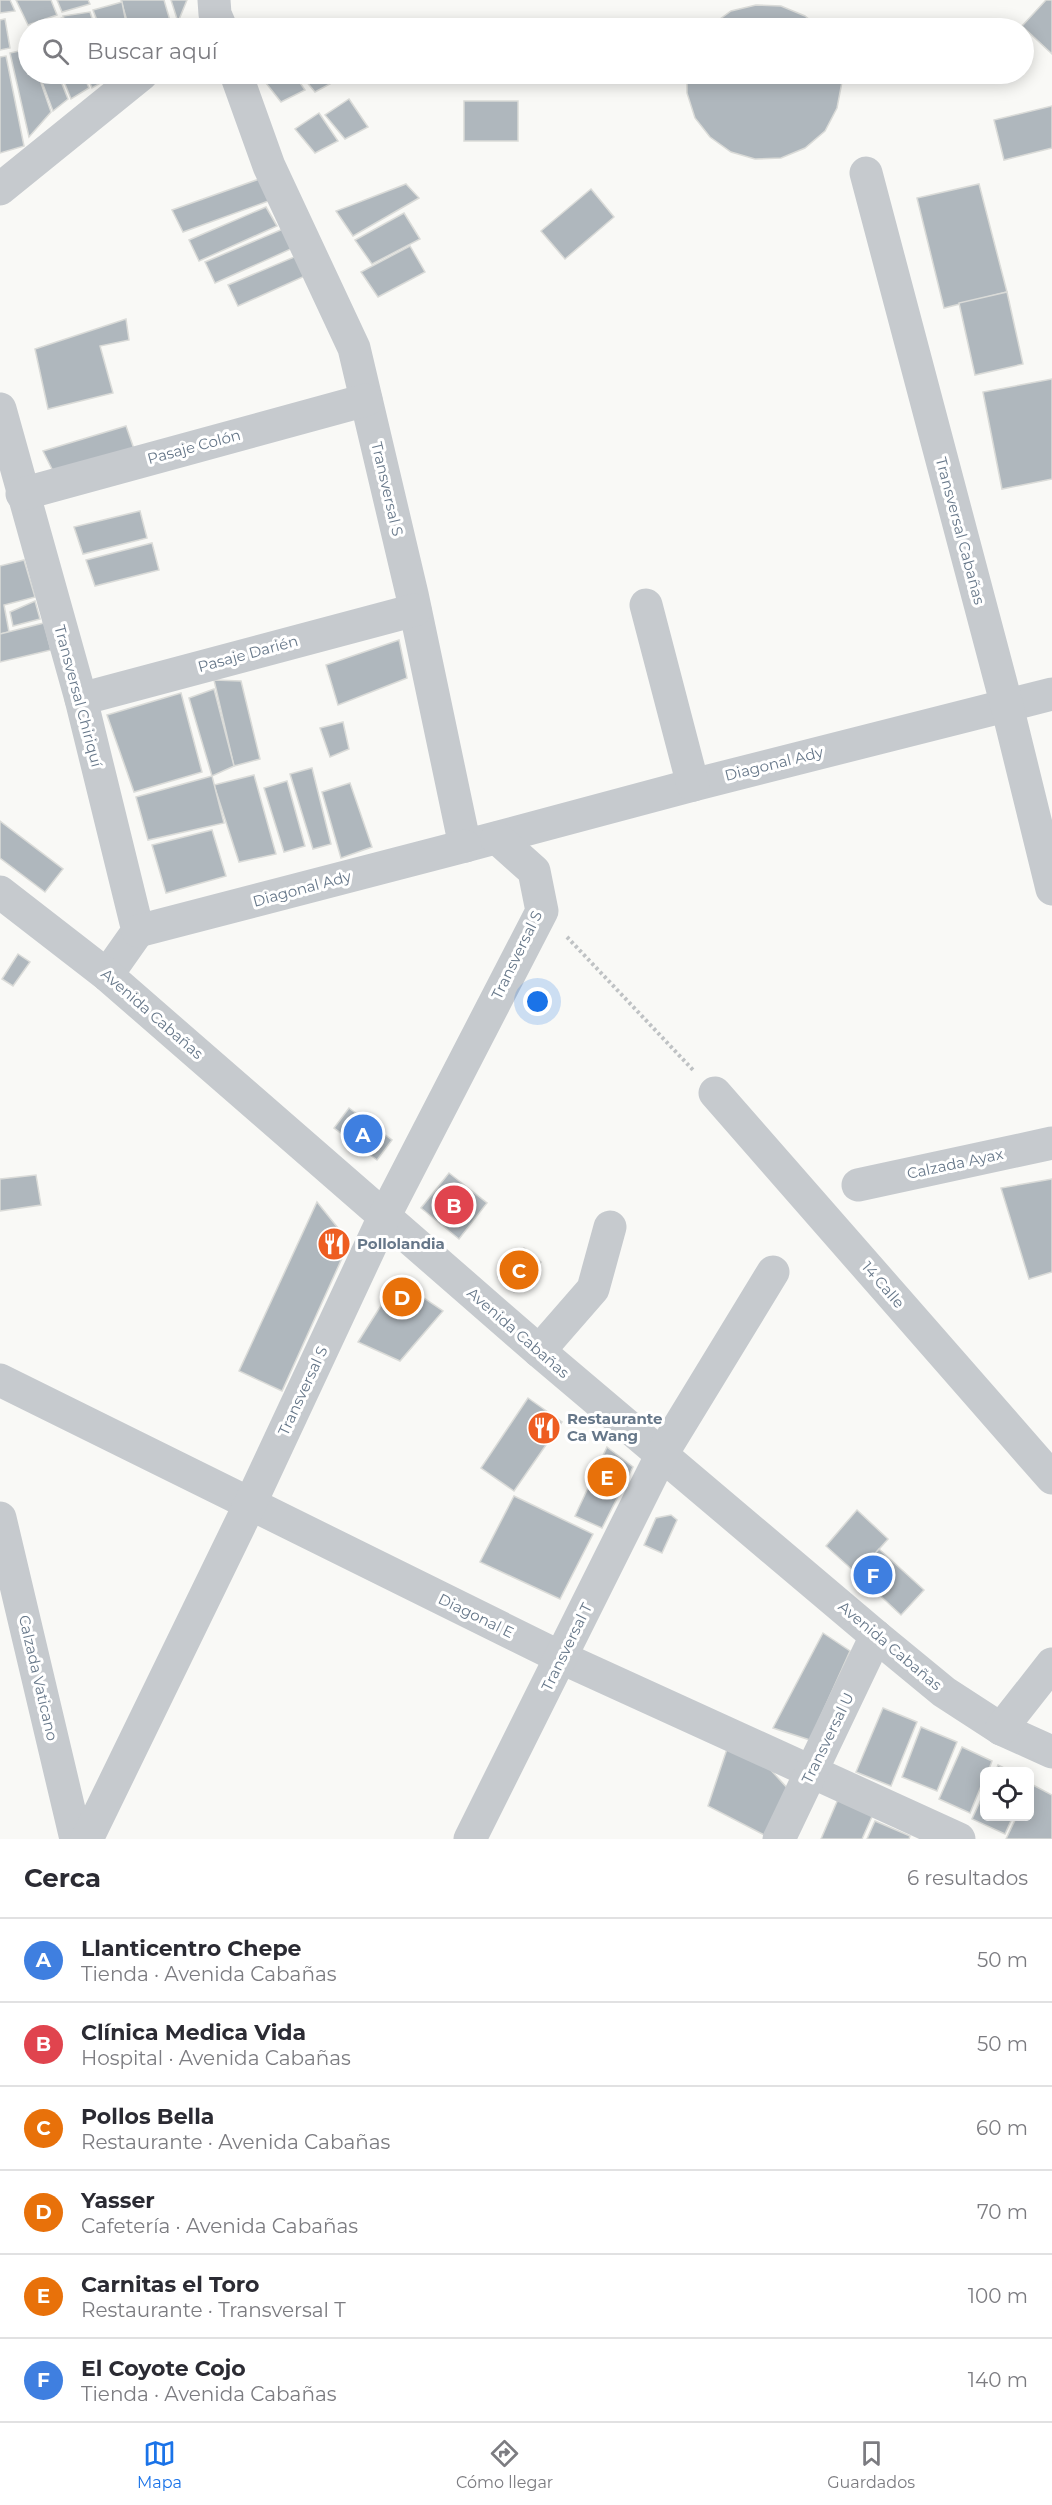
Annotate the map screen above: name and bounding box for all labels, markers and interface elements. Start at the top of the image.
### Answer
search box [18,18,1034,84]
icon: search [39,35,72,68]
text: Buscar aquí [87,38,218,65]
street label: Pasaje Colón [145,425,243,468]
street label: Transversal S [367,440,408,538]
street label: Transversal Cabañas [932,455,989,607]
street label: Transversal Chiriquí [50,623,107,770]
street label: Pasaje Darién [196,631,300,676]
street label: Diagonal Ady [723,742,826,785]
street label: Diagonal Ady [251,866,354,911]
street label: Transversal S [487,907,546,1002]
street label: Avenida Cabañas [97,964,207,1063]
your location [523,987,552,1016]
pin: A [344,1112,382,1156]
street label: Calzada Ayax [905,1144,1005,1183]
pin: B [434,1182,474,1228]
restaurant icon: Pollolandia [316,1226,352,1262]
place label: Pollolandia [357,1234,445,1253]
pin: C [500,1248,538,1292]
street label: 14 Calle [858,1257,909,1312]
pin: D [382,1274,422,1320]
street label: Avenida Cabañas [463,1283,573,1382]
street label: Transversal S [274,1343,332,1438]
place label: Restaurante Ca Wang [567,1409,663,1445]
restaurant icon: Restaurante Ca Wang [526,1410,562,1446]
pin: E [588,1454,626,1500]
pin: F [854,1552,892,1598]
street label: Diagonal E [435,1589,517,1642]
street label: Avenida Cabañas [835,1597,946,1694]
street label: Transversal T [537,1599,596,1694]
street label: Calzada Vaticano [15,1613,62,1743]
street label: Transversal U [797,1689,858,1786]
map controls [980,1767,1034,1821]
button: locate [980,1767,1034,1821]
text: Cerca [24,1862,101,1894]
text: 6 resultados [907,1866,1028,1890]
text: Llanticentro Chepe [81,1935,301,1962]
text: A [36,1948,51,1972]
text: 50 m [977,1948,1028,1972]
text: Tienda · Avenida Cabañas [81,1962,336,1986]
text: Clínica Medica Vida [81,2019,306,2046]
text: B [36,2032,51,2056]
text: 50 m [977,2032,1028,2056]
text: Hospital · Avenida Cabañas [81,2046,351,2070]
text: Pollos Bella [81,2103,214,2130]
text: C [36,2116,51,2140]
text: 60 m [976,2116,1028,2140]
text: Restaurante · Avenida Cabañas [81,2130,390,2154]
text: Yasser [81,2187,155,2214]
text: D [35,2200,52,2224]
text: 70 m [977,2200,1028,2224]
text: Cafetería · Avenida Cabañas [81,2214,358,2238]
text: Carnitas el Toro [81,2271,260,2298]
text: E [37,2284,50,2308]
text: 100 m [968,2284,1028,2308]
text: Restaurante · Transversal T [81,2298,346,2322]
text: El Coyote Cojo [81,2355,246,2382]
text: F [37,2368,50,2392]
text: 140 m [968,2368,1028,2392]
text: Tienda · Avenida Cabañas [81,2382,336,2406]
tab: Mapa [137,2437,182,2492]
tab: Cómo llegar [456,2437,553,2492]
tab: Guardados [827,2437,915,2492]

